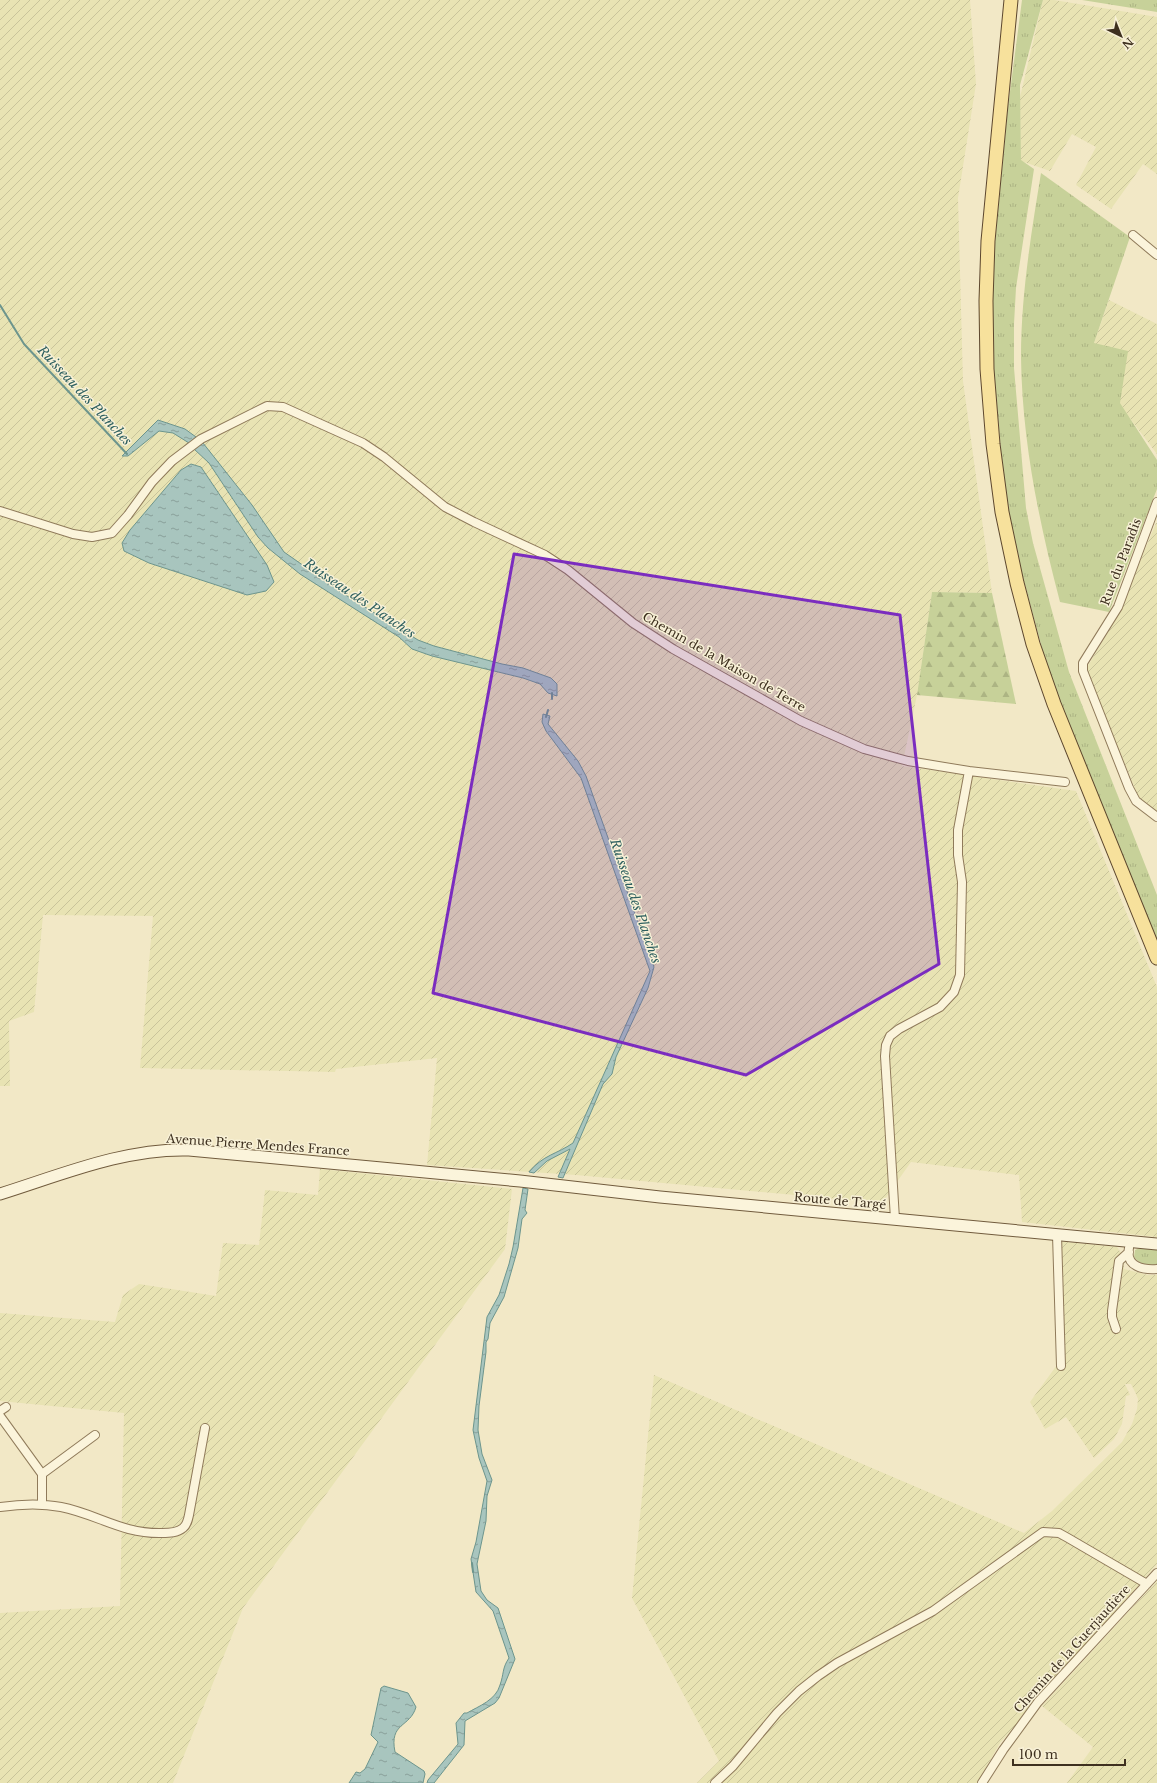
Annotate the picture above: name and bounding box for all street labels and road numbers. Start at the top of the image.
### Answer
street label: Rue du Paradis [1097,516,1144,608]
street label: Chemin de la Maison de Terre [640,609,809,715]
street label: Avenue Pierre Mendes France [165,1131,350,1158]
street label: Route de Targé [793,1189,887,1212]
street label: Chemin de la Guerjaudière [1010,1582,1133,1716]

